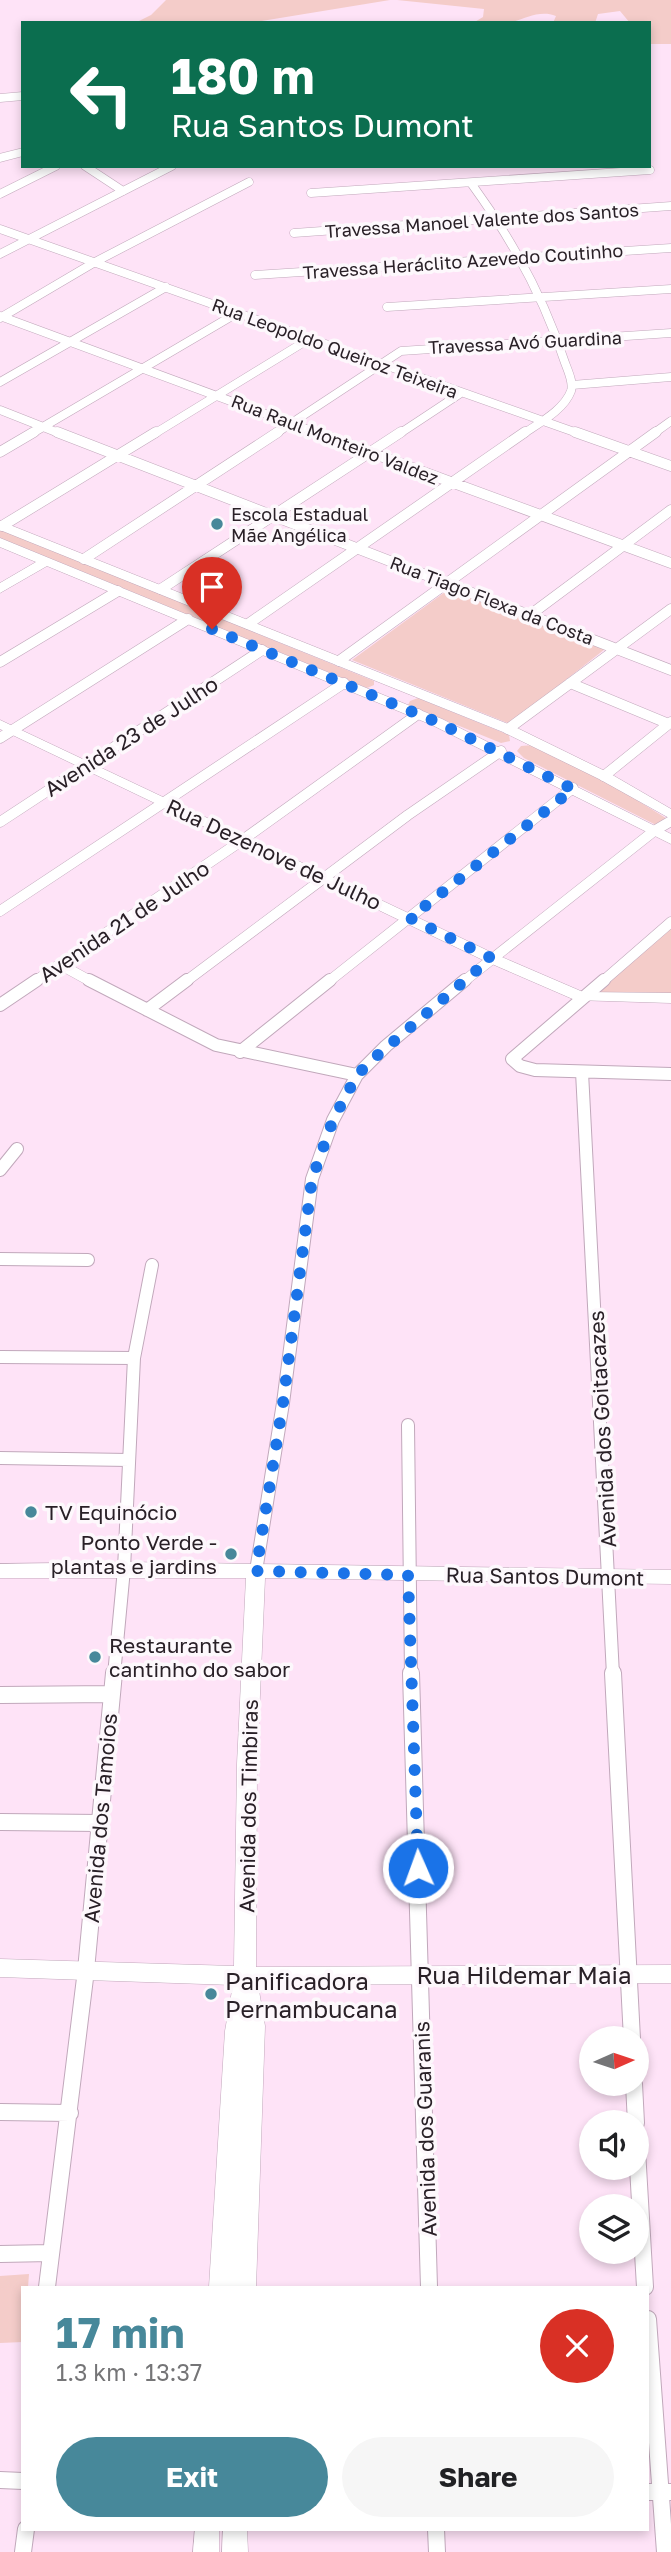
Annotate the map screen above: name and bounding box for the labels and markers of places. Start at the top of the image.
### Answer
place label: Escola Estadual Mãe Angélica [231,503,369,546]
marker: Escola Estadual Mãe Angélica [209,516,225,532]
pin [182,557,242,629]
place label: TV Equinócio [45,1499,177,1525]
marker: TV Equinócio [23,1504,39,1520]
place label: Ponto Verde - plantas e jardins [51,1529,217,1579]
marker: Ponto Verde - plantas e jardins [223,1546,239,1562]
place label: Restaurante cantinho do sabor [109,1632,290,1682]
marker: Restaurante cantinho do sabor [87,1649,103,1665]
place label: Panificadora Pernambucana [225,1966,398,2023]
marker: Panificadora Pernambucana [203,1986,219,2002]

